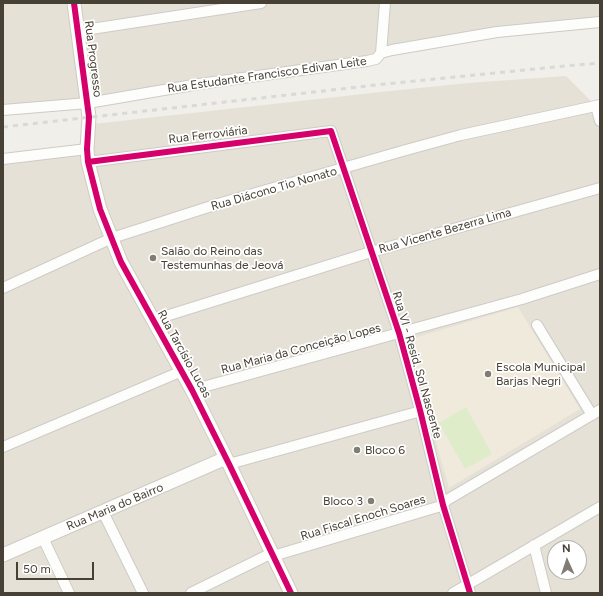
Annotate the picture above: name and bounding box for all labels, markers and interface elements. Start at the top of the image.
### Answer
street label: Rua Progresso [81,20,105,98]
street label: Rua Estudante Francisco Edivan Leite [166,54,368,96]
street label: Rua Ferroviária [168,123,248,147]
street label: Rua Diácono Tio Nonato [209,164,339,214]
street label: Rua Vicente Bezerra Lima [377,205,513,257]
place label: Salão do Reino das Testemunhas de Jeová [161,244,283,272]
marker: Salão do Reino das Testemunhas de Jeová [148,253,158,263]
street label: Rua VI - Resid. Sol Nascente [389,290,445,440]
street label: Rua Tarcísio Lucas [154,308,214,400]
street label: Rua Maria da Conceição Lopes [220,321,382,377]
place label: Escola Municipal Barjas Negri [496,360,585,388]
marker: Escola Municipal Barjas Negri [483,369,493,379]
place label: Bloco 6 [365,443,405,457]
marker: Bloco 6 [352,445,362,455]
street label: Rua Maria do Bairro [64,480,166,534]
street label: Rua Fiscal Enoch Soares [299,492,427,544]
place label: Bloco 3 [323,494,363,508]
marker: Bloco 3 [366,496,376,506]
north arrow [547,540,587,580]
text: N [562,542,571,555]
scale bar [18,554,96,580]
text: 50 m [23,562,51,576]

